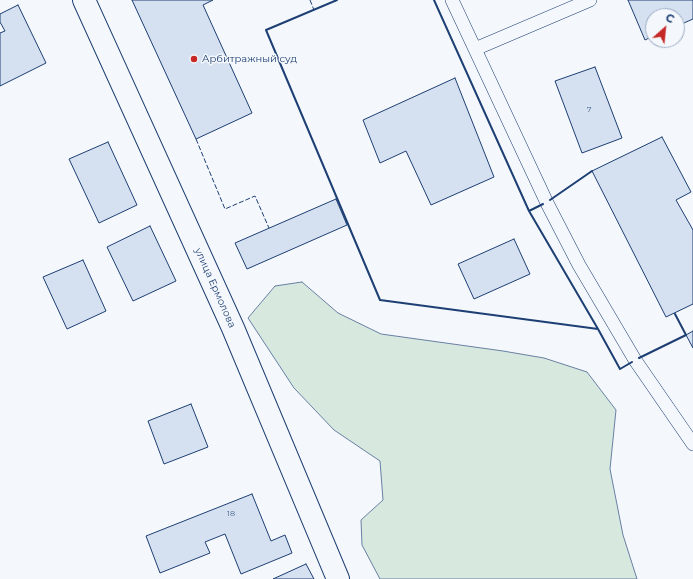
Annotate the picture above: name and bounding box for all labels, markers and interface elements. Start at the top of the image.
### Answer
north arrow [645,8,685,48]
text: С [663,10,677,26]
place label: Арбитражный суд [202,53,297,65]
marker: Арбитражный суд [189,54,199,64]
house number: 7 [587,105,591,115]
street label: улица Ермолова [192,246,238,330]
house number: 18 [227,509,235,519]

